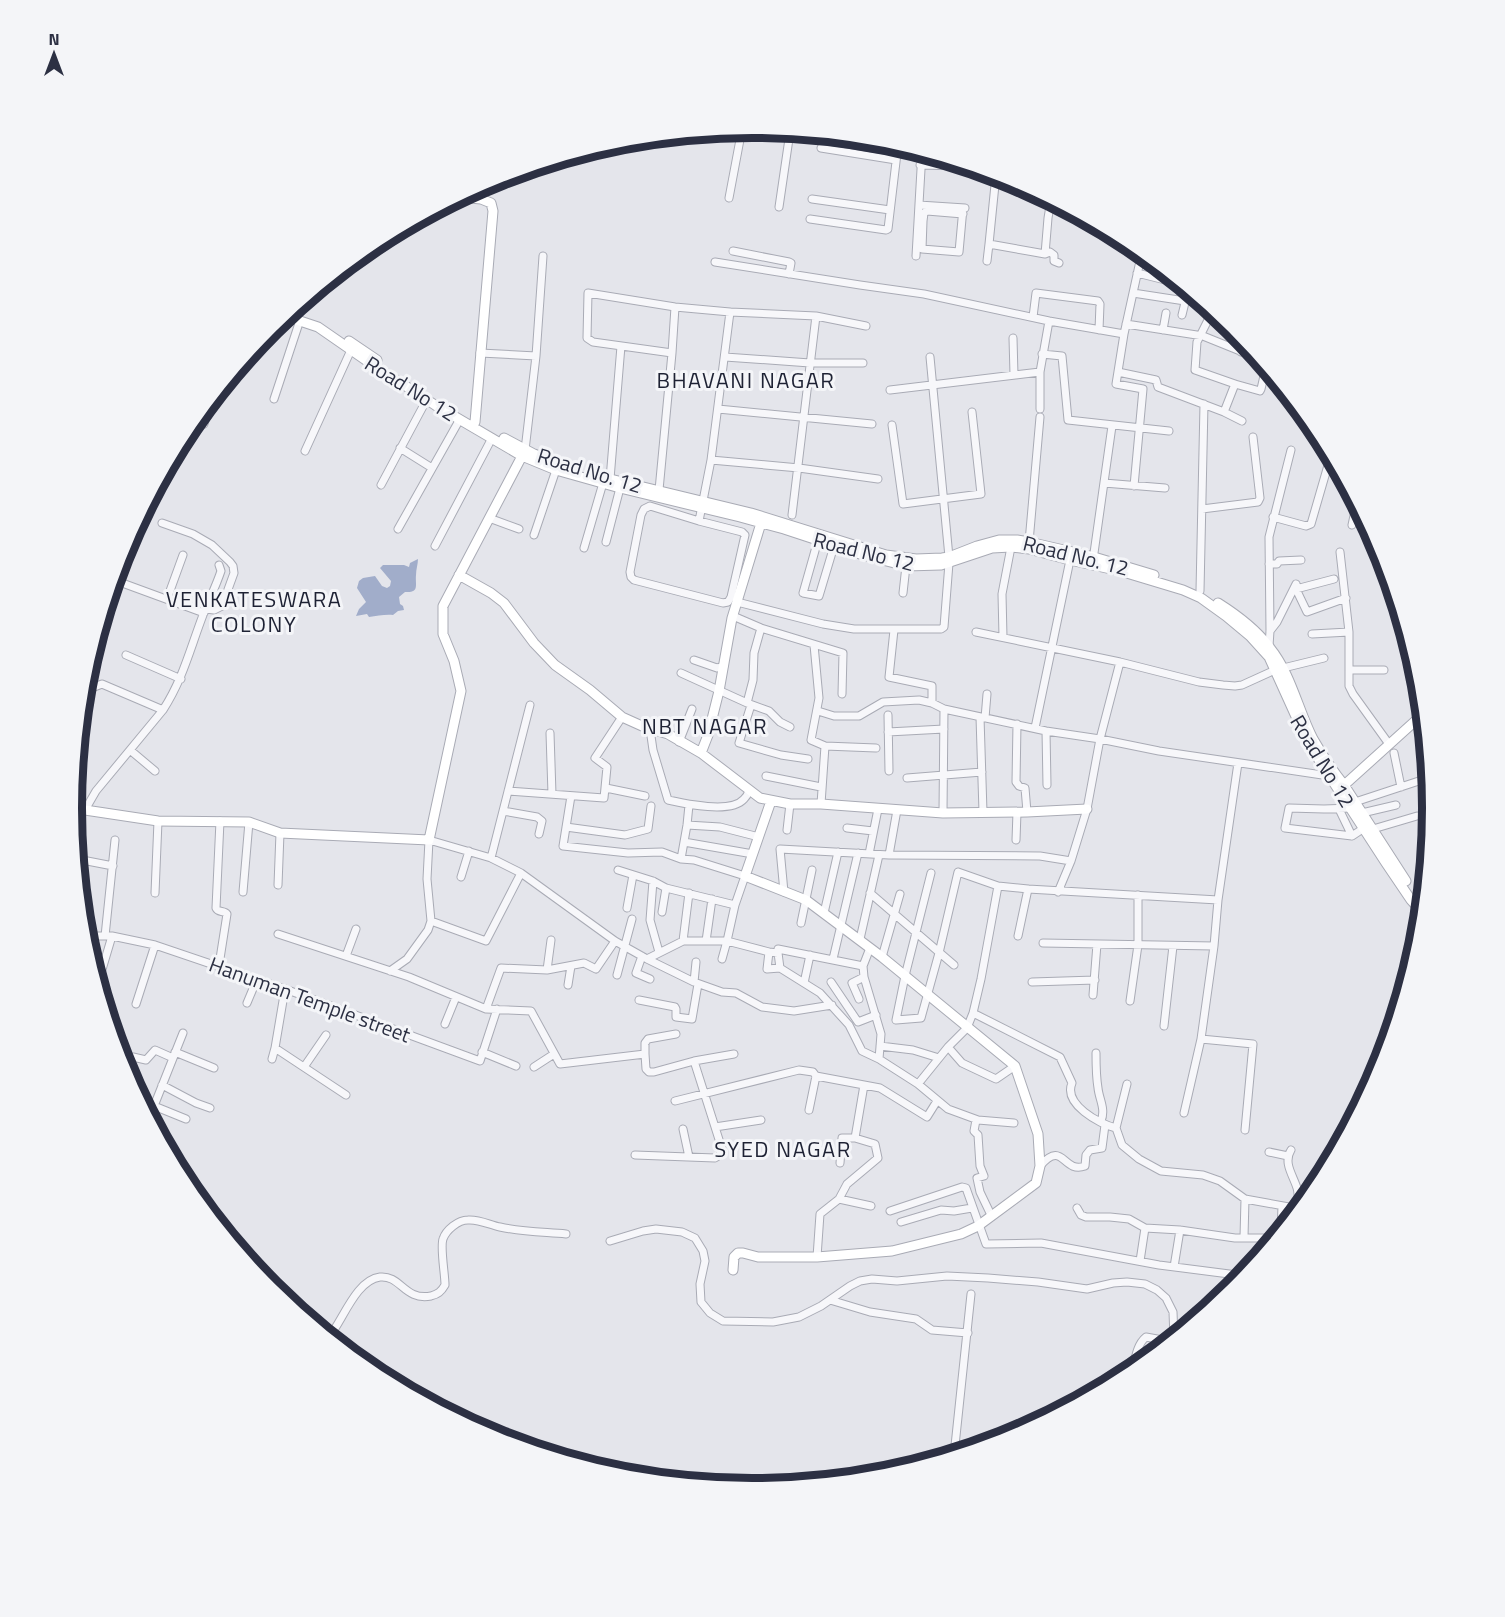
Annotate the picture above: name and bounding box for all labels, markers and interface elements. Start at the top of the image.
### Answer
north arrow [24,24,84,84]
text: N [48,27,60,51]
street label: Road No 12 [359,347,463,429]
district label: BHAVANI NAGAR [657,363,835,397]
street label: Road No. 12 [534,439,646,501]
street label: Road No 12 [810,523,918,579]
street label: Road No. 12 [1020,526,1132,584]
district label: VENKATESWARA COLONY [166,582,342,641]
street label: Road No 12 [1283,708,1363,814]
district label: NBT NAGAR [642,709,768,743]
street label: Hanuman Temple street [205,948,416,1051]
district label: SYED NAGAR [714,1132,852,1166]

